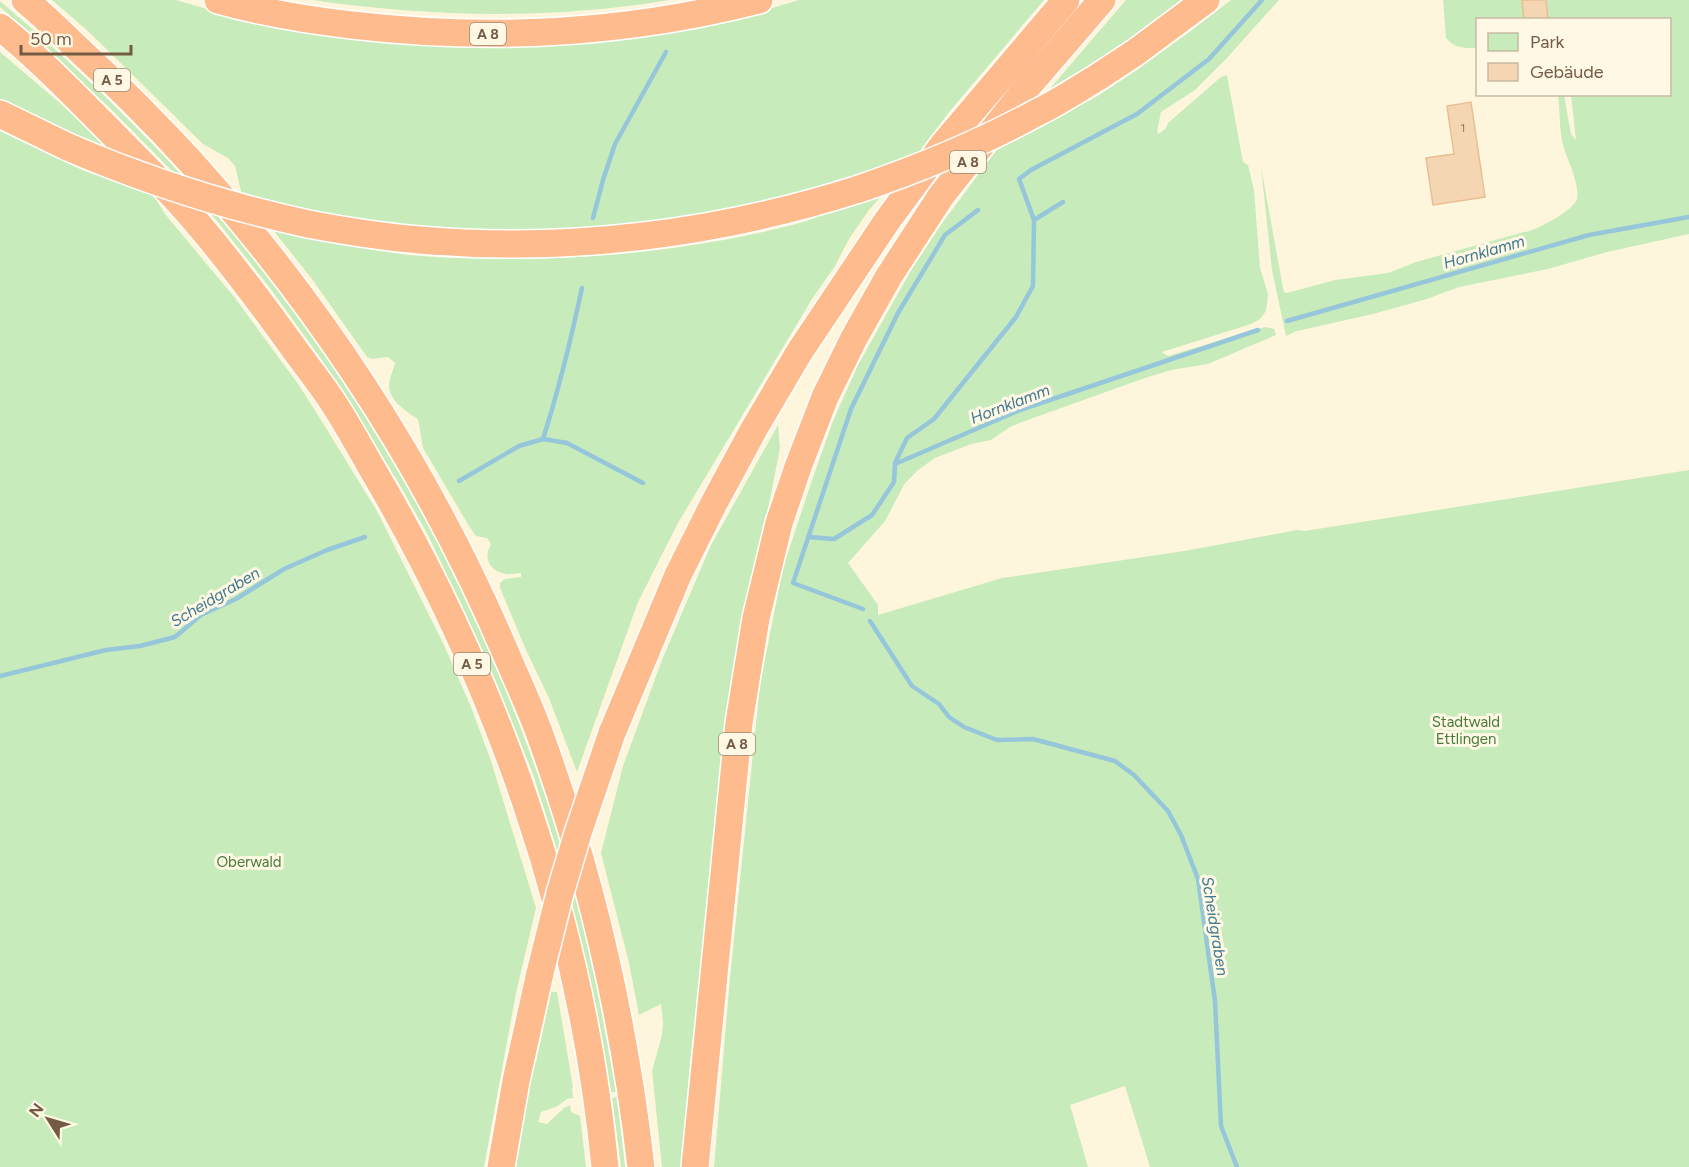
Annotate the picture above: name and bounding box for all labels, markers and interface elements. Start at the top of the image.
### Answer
scale bar [21,18,130,56]
legend [1476,18,1671,96]
road number: A 8 [470,23,506,45]
text: 50 m [30,28,72,50]
text: Park [1530,31,1565,53]
text: Gebäude [1530,61,1604,83]
road number: A 5 [94,69,130,91]
house number: 1 [1461,121,1465,135]
road number: A 8 [950,151,986,173]
water label: Hornklamm [1441,231,1527,273]
water label: Hornklamm [968,380,1053,428]
water label: Scheidgraben [167,563,263,631]
road number: A 5 [454,653,490,675]
park label: Stadtwald Ettlingen [1432,713,1500,748]
road number: A 8 [719,733,755,755]
park label: Oberwald [216,853,282,871]
water label: Scheidgraben [1198,875,1232,977]
north arrow [18,1089,78,1149]
text: N [25,1100,48,1121]

